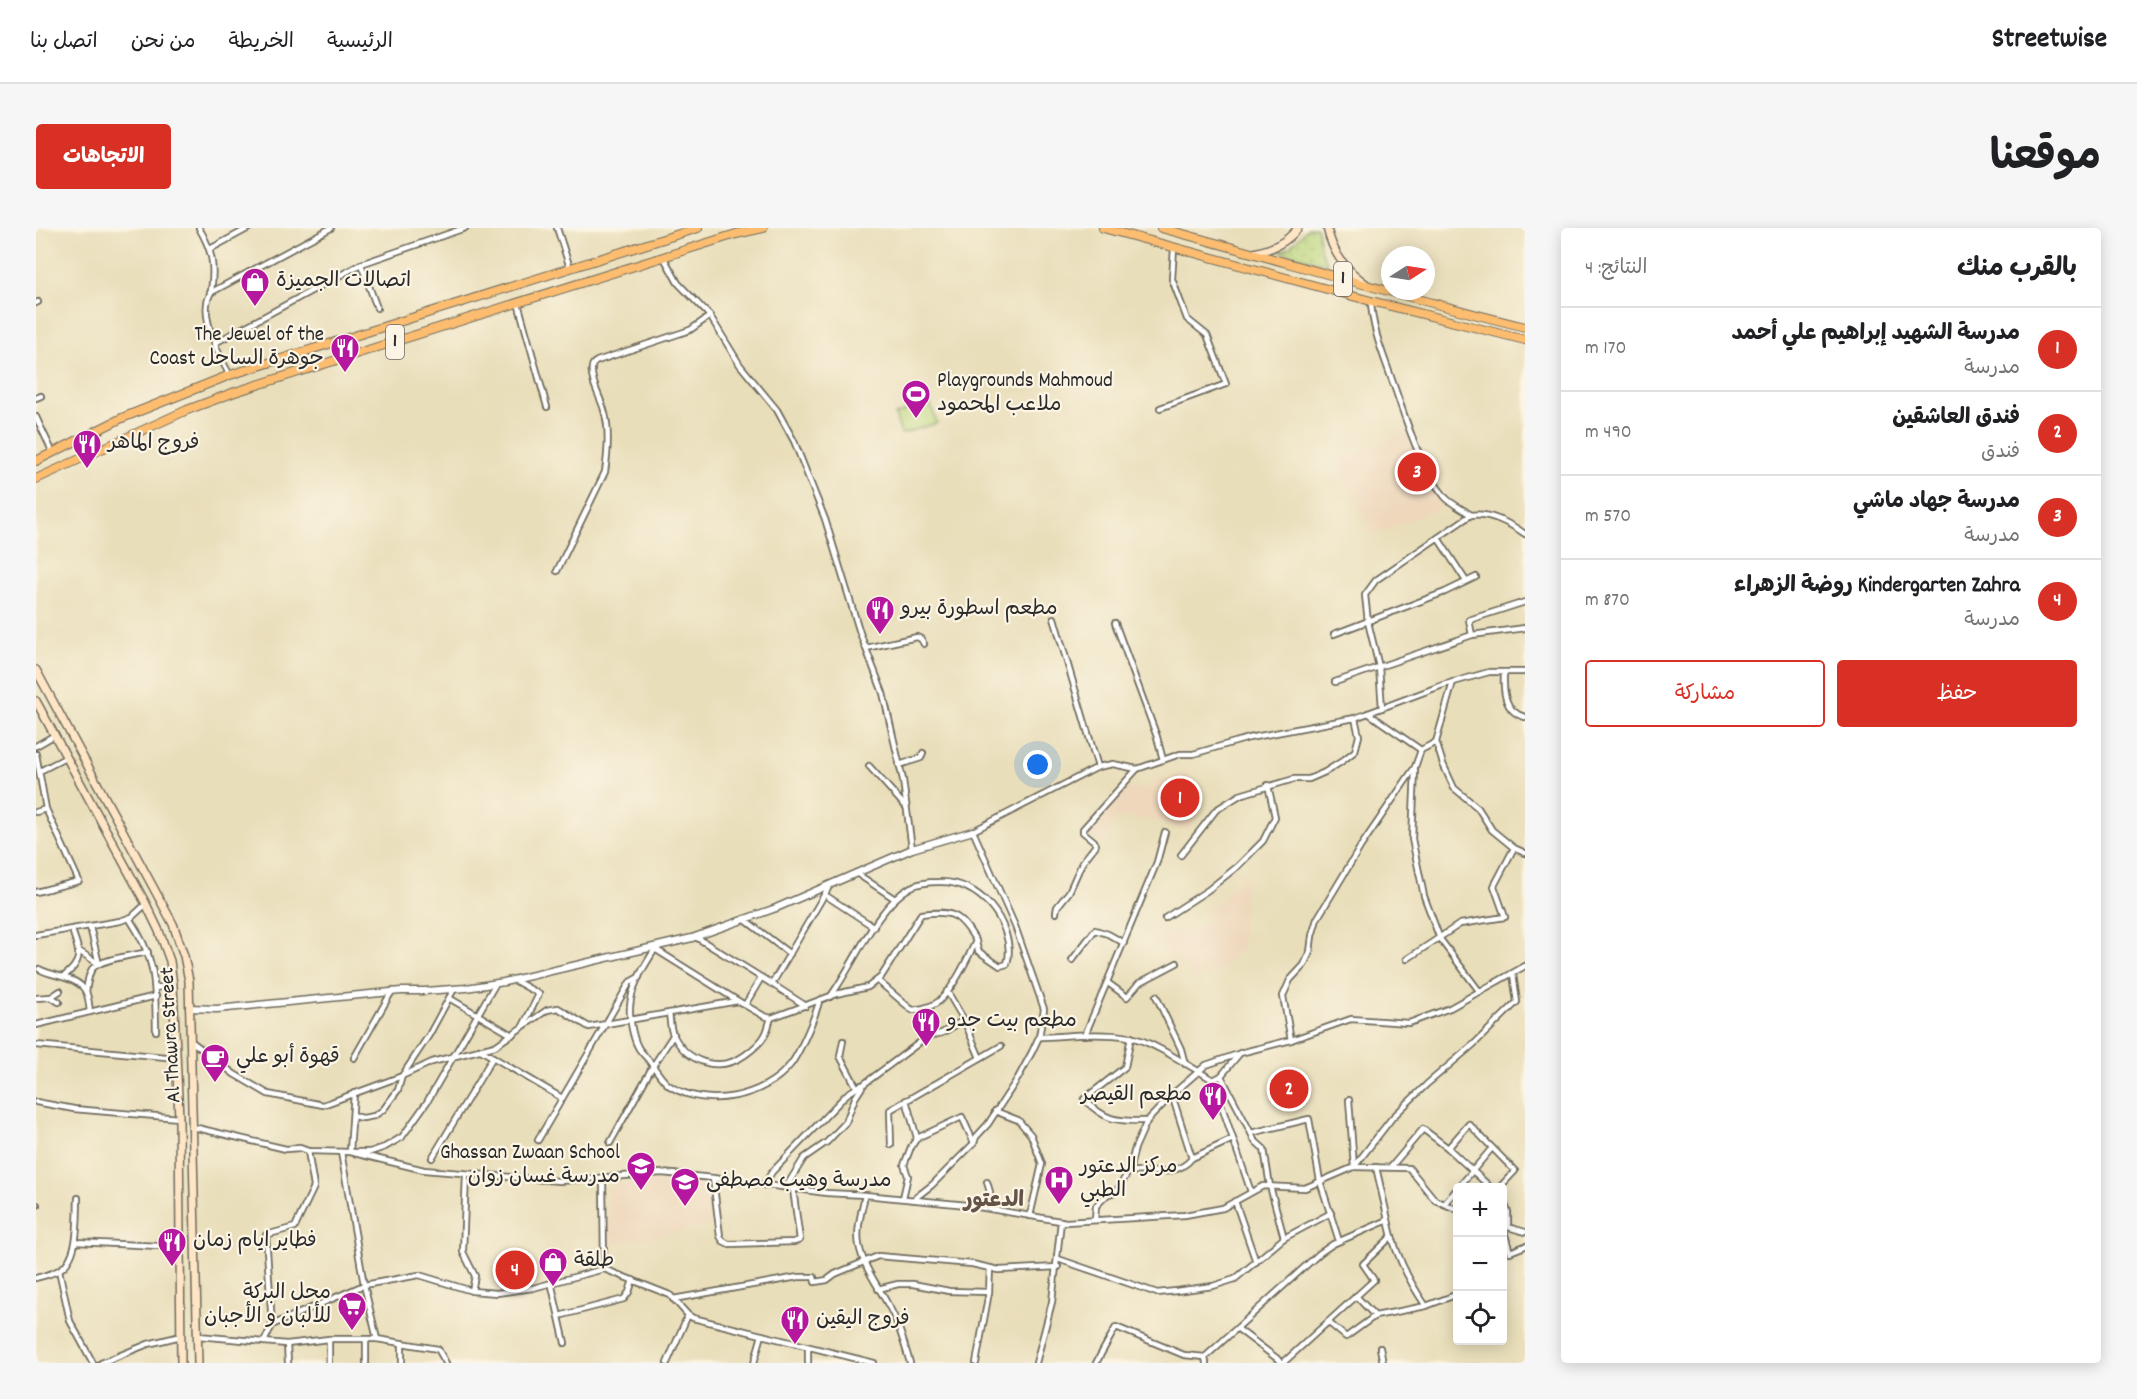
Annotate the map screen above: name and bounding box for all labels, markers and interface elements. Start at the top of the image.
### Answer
text: Streetwise [1992,21,2107,61]
text: اتصل بنا [30,28,98,58]
text: من نحن [131,28,195,58]
text: الخريطة [228,28,294,58]
text: الرئيسية [327,28,393,58]
button: الاتجاهات [36,124,171,189]
text: موقعنا [1990,130,2101,190]
north arrow [1381,246,1435,300]
text: بالقرب منك [1957,251,2077,288]
text: النتائج: 4 [1585,255,1647,283]
road number: 1 [1334,262,1352,296]
shop icon: اتصالات الجميزة [239,266,271,308]
place label: اتصالات الجميزة [276,267,411,297]
text: مدرسة الشهيد إبراهيم علي أحمد [1732,319,2020,350]
place label: The Jewel of the Coast جوهرة الساحل [149,321,324,375]
road number: 1 [386,325,404,359]
restaurant icon: The Jewel of the Coast جوهرة الساحل [329,332,361,374]
text: 170 m [1585,335,1626,363]
text: 1 [2055,335,2060,363]
text: مدرسة [1964,355,2020,383]
place label: Playgrounds Mahmoud ملاعب المحمود [937,367,1113,421]
sports icon: Playgrounds Mahmoud ملاعب المحمود [900,378,932,420]
text: فندق العاشقين [1892,403,2020,434]
text: 490 m [1585,419,1632,447]
text: 2 [2053,419,2062,447]
restaurant icon: فروج الماهر [71,428,103,470]
place label: فروج الماهر [106,429,200,459]
text: فندق [1981,439,2020,467]
pin: 3 [1398,450,1436,494]
text: مدرسة جهاد ماشي [1853,487,2020,518]
text: 570 m [1585,503,1631,531]
text: 3 [2053,503,2062,531]
text: مدرسة [1964,523,2020,551]
text: Kindergarten Zahra روضة الزهراء [1734,571,2020,602]
text: 870 m [1585,587,1630,615]
text: 4 [2053,587,2062,615]
restaurant icon: مطعم اسطورة بيرو [864,594,896,636]
place label: مطعم اسطورة بيرو [899,595,1058,625]
text: مدرسة [1964,607,2020,635]
button: مشاركة [1585,660,1825,727]
button: حفظ [1837,660,2077,727]
your location [1023,750,1052,779]
pin: 1 [1160,776,1200,820]
street label: Al Thawra Street [153,966,191,1104]
restaurant icon: مطعم بيت جدو [910,1006,942,1048]
place label: مطعم بيت جدو [946,1007,1077,1037]
cafe icon: قهوة أبو علي [199,1042,231,1084]
place label: قهوة أبو علي [236,1043,340,1074]
pin: 2 [1270,1066,1308,1112]
restaurant icon: مطعم القيصر [1197,1080,1229,1122]
place label: مطعم القيصر [1079,1081,1192,1111]
place label: Ghassan Zwaan School مدرسة غسان زوان [440,1139,620,1193]
school or university icon: Ghassan Zwaan School مدرسة غسان زوان [625,1150,657,1192]
place label: مركز الدعتور الطبي [1078,1153,1177,1208]
hospital icon: مركز الدعتور الطبي [1043,1164,1075,1206]
school or university icon: مدرسة وهيب مصطفى [669,1166,701,1208]
place label: مدرسة وهيب مصطفى [706,1167,892,1197]
map controls [1453,1183,1507,1345]
button: + [1453,1183,1507,1237]
district label: الدعتور [962,1186,1024,1217]
restaurant icon: فطاير ايام زمان [156,1226,188,1268]
place label: فطاير ايام زمان [193,1227,317,1257]
button: − [1453,1237,1507,1291]
shop icon: طلقة [537,1246,569,1288]
place label: طلقة [574,1247,614,1277]
pin: 4 [496,1248,534,1292]
place label: محل البركة للألبان و الأجبان [204,1279,331,1333]
supermarket icon: محل البركة للألبان و الأجبان [336,1290,368,1332]
button: locate [1453,1291,1507,1345]
restaurant icon: فروج اليقين [779,1304,811,1346]
place label: فروج اليقين [816,1305,910,1335]

